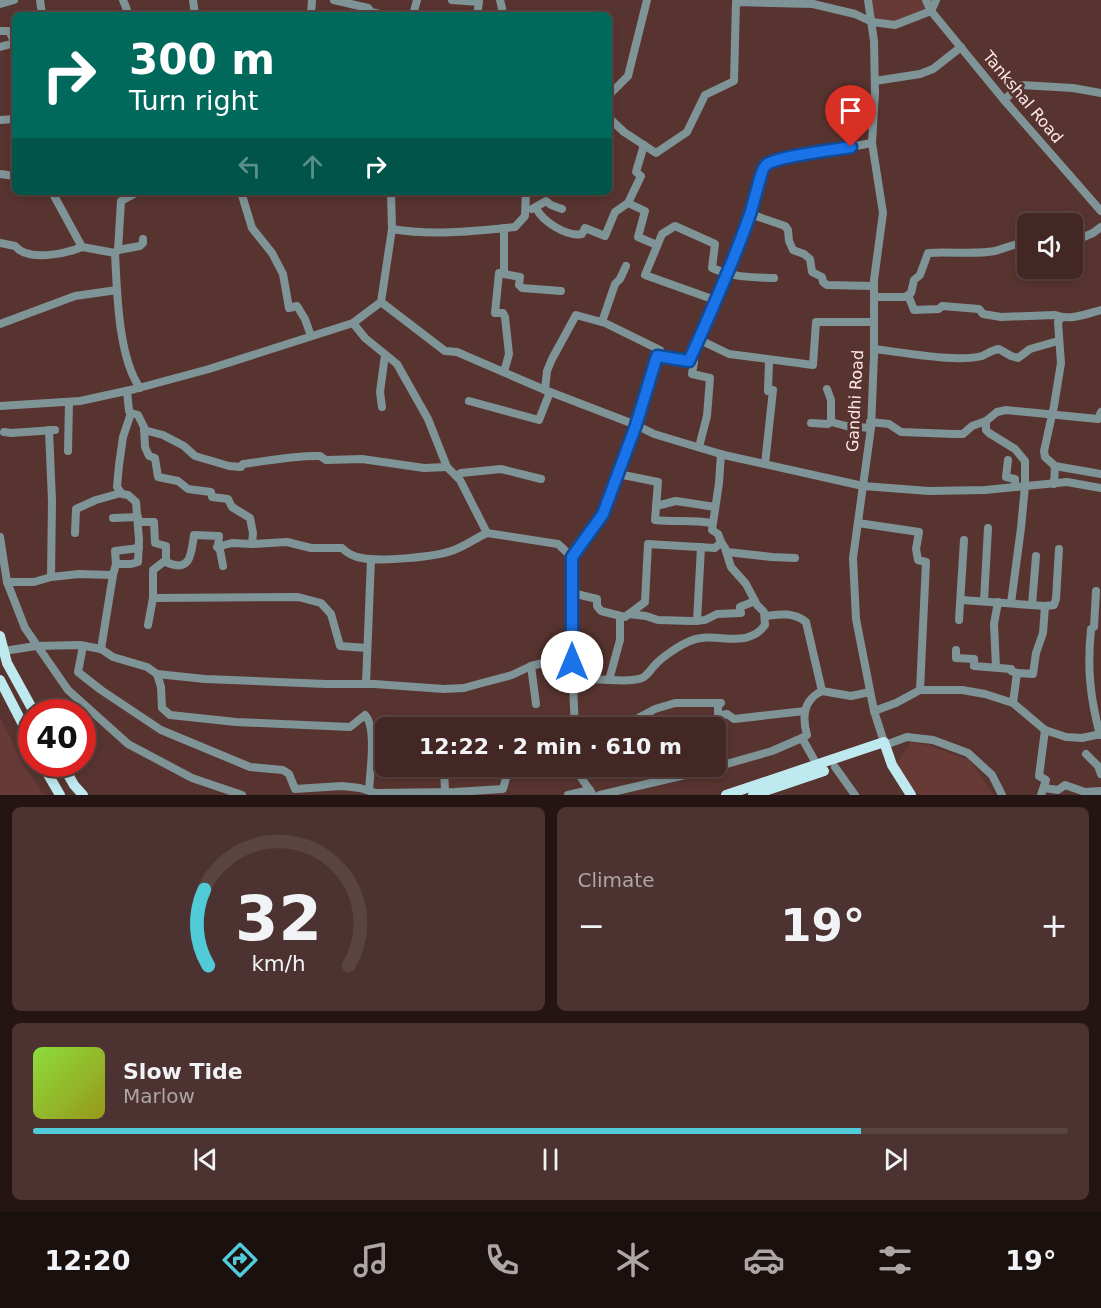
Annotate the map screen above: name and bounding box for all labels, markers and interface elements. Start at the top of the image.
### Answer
text: 300 m [129,35,275,84]
icon: right [30,36,108,114]
street label: Tankshal Road [978,46,1067,147]
text: Turn right [129,85,258,116]
pin [825,85,876,147]
icon: arrive [834,94,867,127]
icon: left [233,150,266,183]
icon: ahead [296,150,329,183]
icon: right [359,150,392,183]
map controls [1017,213,1083,279]
button: sound [1017,213,1083,279]
street label: Gandhi Road [843,349,867,453]
position arrow [540,630,604,694]
speed limit sign: 40 [18,699,96,777]
text: 12:22 · 2 min · 610 m [419,734,682,759]
text: Climate [578,868,654,892]
text: 32 [235,882,322,955]
text: 19° [780,899,865,952]
text: − [578,906,605,945]
text: + [1040,906,1068,945]
text: km/h [251,951,305,976]
text: Slow Tide [123,1059,243,1084]
text: Marlow [123,1084,195,1108]
icon: previous [189,1143,222,1176]
icon: pause [534,1143,567,1176]
icon: next [879,1143,912,1176]
icon: directions [219,1239,261,1281]
icon: music [350,1239,392,1281]
icon: phone [481,1239,523,1281]
icon: climate [612,1239,654,1281]
icon: car [743,1239,785,1281]
icon: filters [874,1239,916,1281]
text: 12:20 [44,1245,130,1276]
text: 19° [1005,1245,1056,1276]

